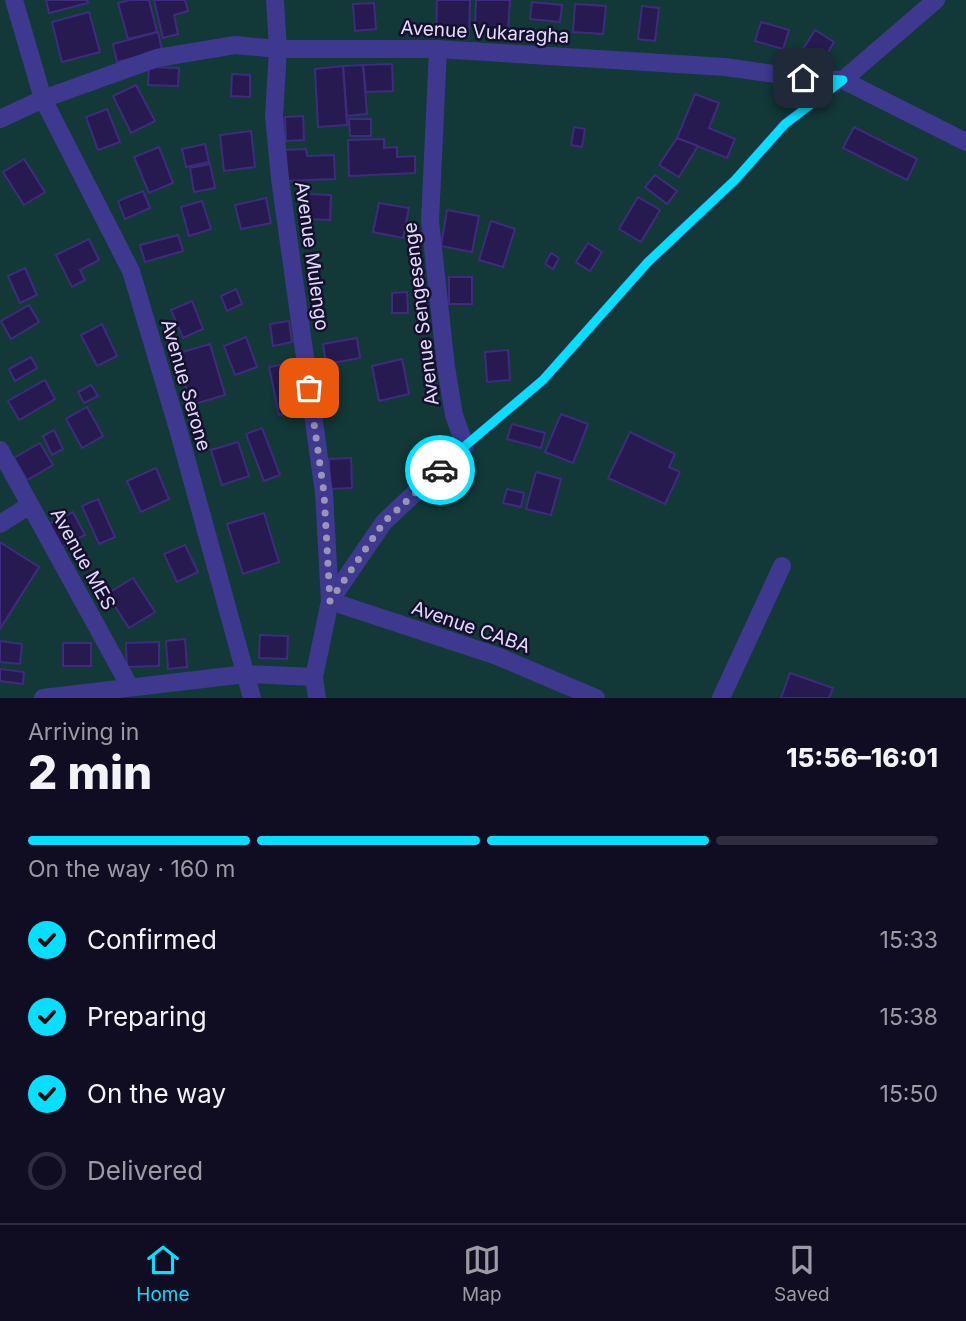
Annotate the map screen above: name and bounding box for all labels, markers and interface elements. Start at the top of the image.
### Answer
street label: Avenue Vukaragha [400,16,570,48]
pin [773,48,833,108]
icon: home [784,59,822,97]
street label: Avenue Mulengo [290,180,334,332]
street label: Avenue Sengesenge [398,221,444,407]
street label: Avenue Serone [156,317,216,453]
pin [279,358,339,418]
icon: bag [290,369,328,407]
courier [405,435,475,505]
icon: car [421,451,459,489]
street label: Avenue MES [46,504,120,614]
street label: Avenue CABA [409,596,533,658]
text: Arriving in [28,718,139,746]
text: 15:56–16:01 [786,742,938,773]
text: 2 min [28,744,152,800]
text: On the way · 160 m [28,855,235,883]
icon: check [28,921,66,959]
text: Confirmed [87,924,217,955]
text: 15:33 [880,926,938,954]
icon: check [28,998,66,1036]
text: Preparing [87,1001,207,1032]
text: 15:38 [880,1003,938,1031]
icon: check [28,1075,66,1113]
text: On the way [87,1078,226,1109]
text: 15:50 [880,1080,938,1108]
text: Delivered [87,1155,203,1186]
tab: Home [136,1241,190,1306]
tab: Map [462,1241,502,1306]
tab: Saved [774,1241,830,1306]

